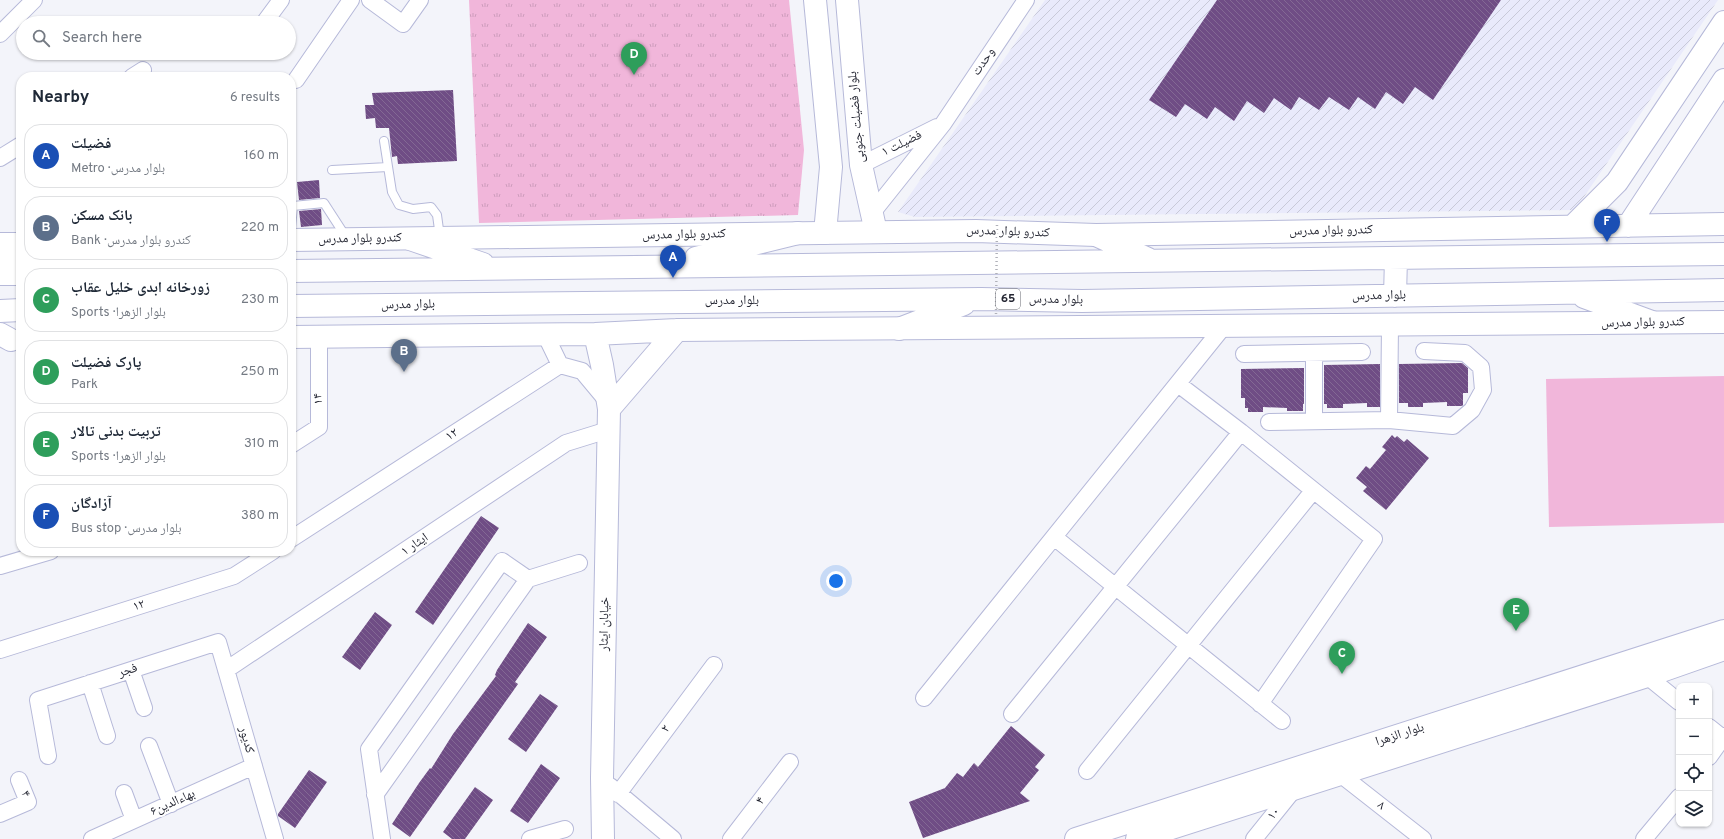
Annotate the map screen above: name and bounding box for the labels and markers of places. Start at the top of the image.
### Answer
pin: D [621,42,647,75]
pin: F [1594,209,1620,242]
pin: A [660,245,686,278]
pin: B [391,339,417,372]
pin: E [1503,598,1529,631]
pin: C [1329,641,1355,674]

